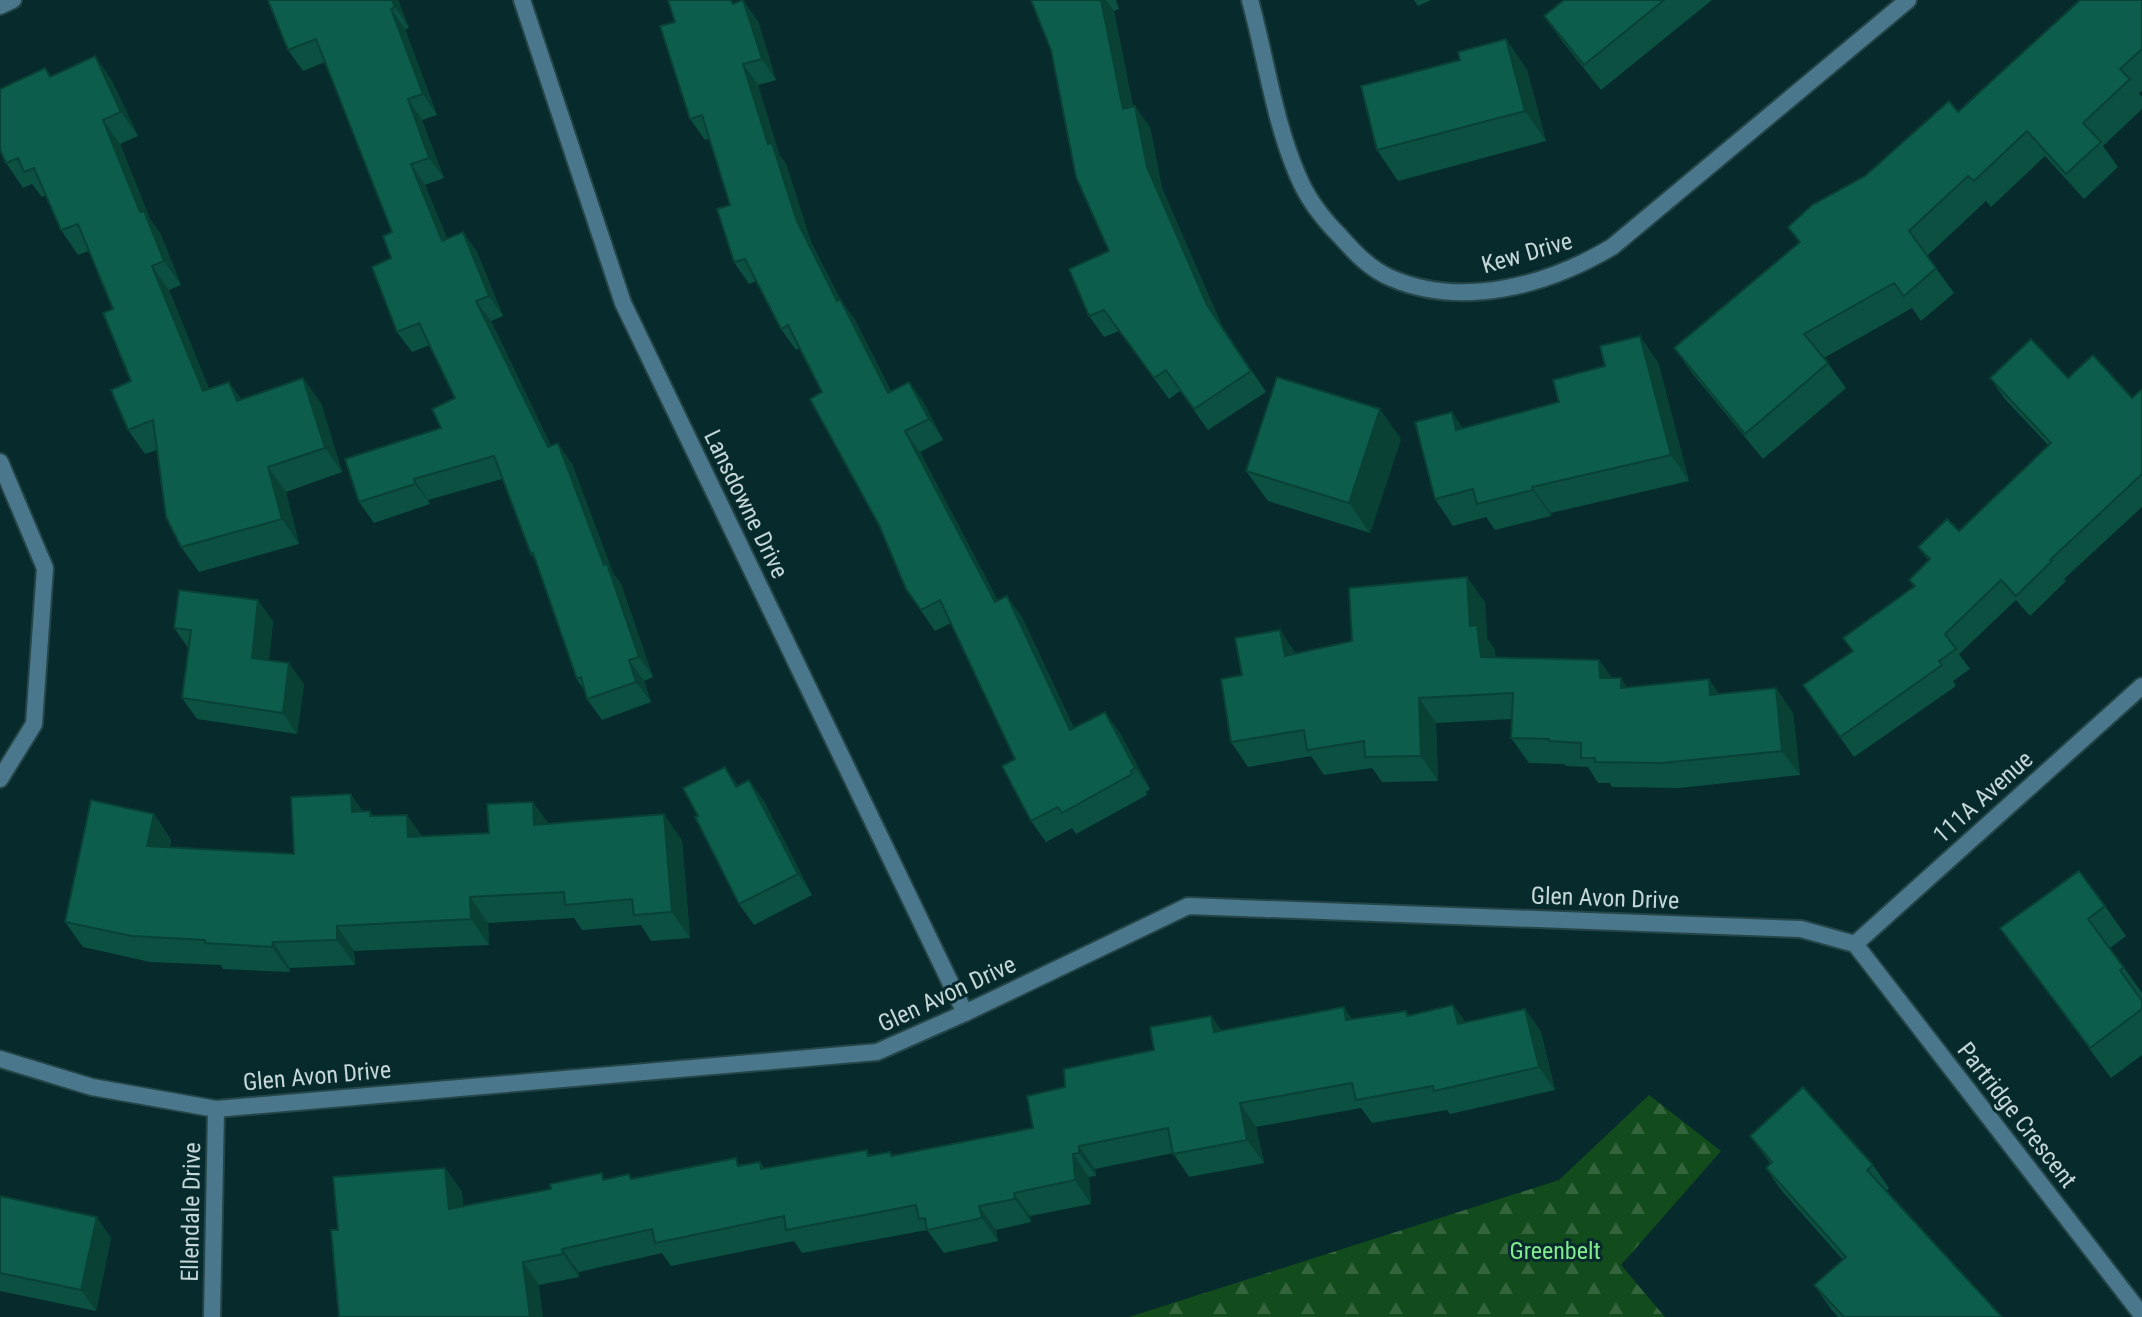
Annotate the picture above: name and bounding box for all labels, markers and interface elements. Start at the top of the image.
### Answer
street label: Kew Drive [1478,227,1576,279]
street label: Lansdowne Drive [698,425,794,583]
street label: 111A Avenue [1928,745,2038,849]
street label: Glen Avon Drive [1530,881,1680,915]
street label: Glen Avon Drive [874,950,1020,1038]
street label: Partridge Crescent [1951,1037,2083,1193]
street label: Glen Avon Drive [242,1056,392,1096]
street label: Ellendale Drive [176,1142,206,1282]
park label: Greenbelt [1509,1237,1601,1265]

